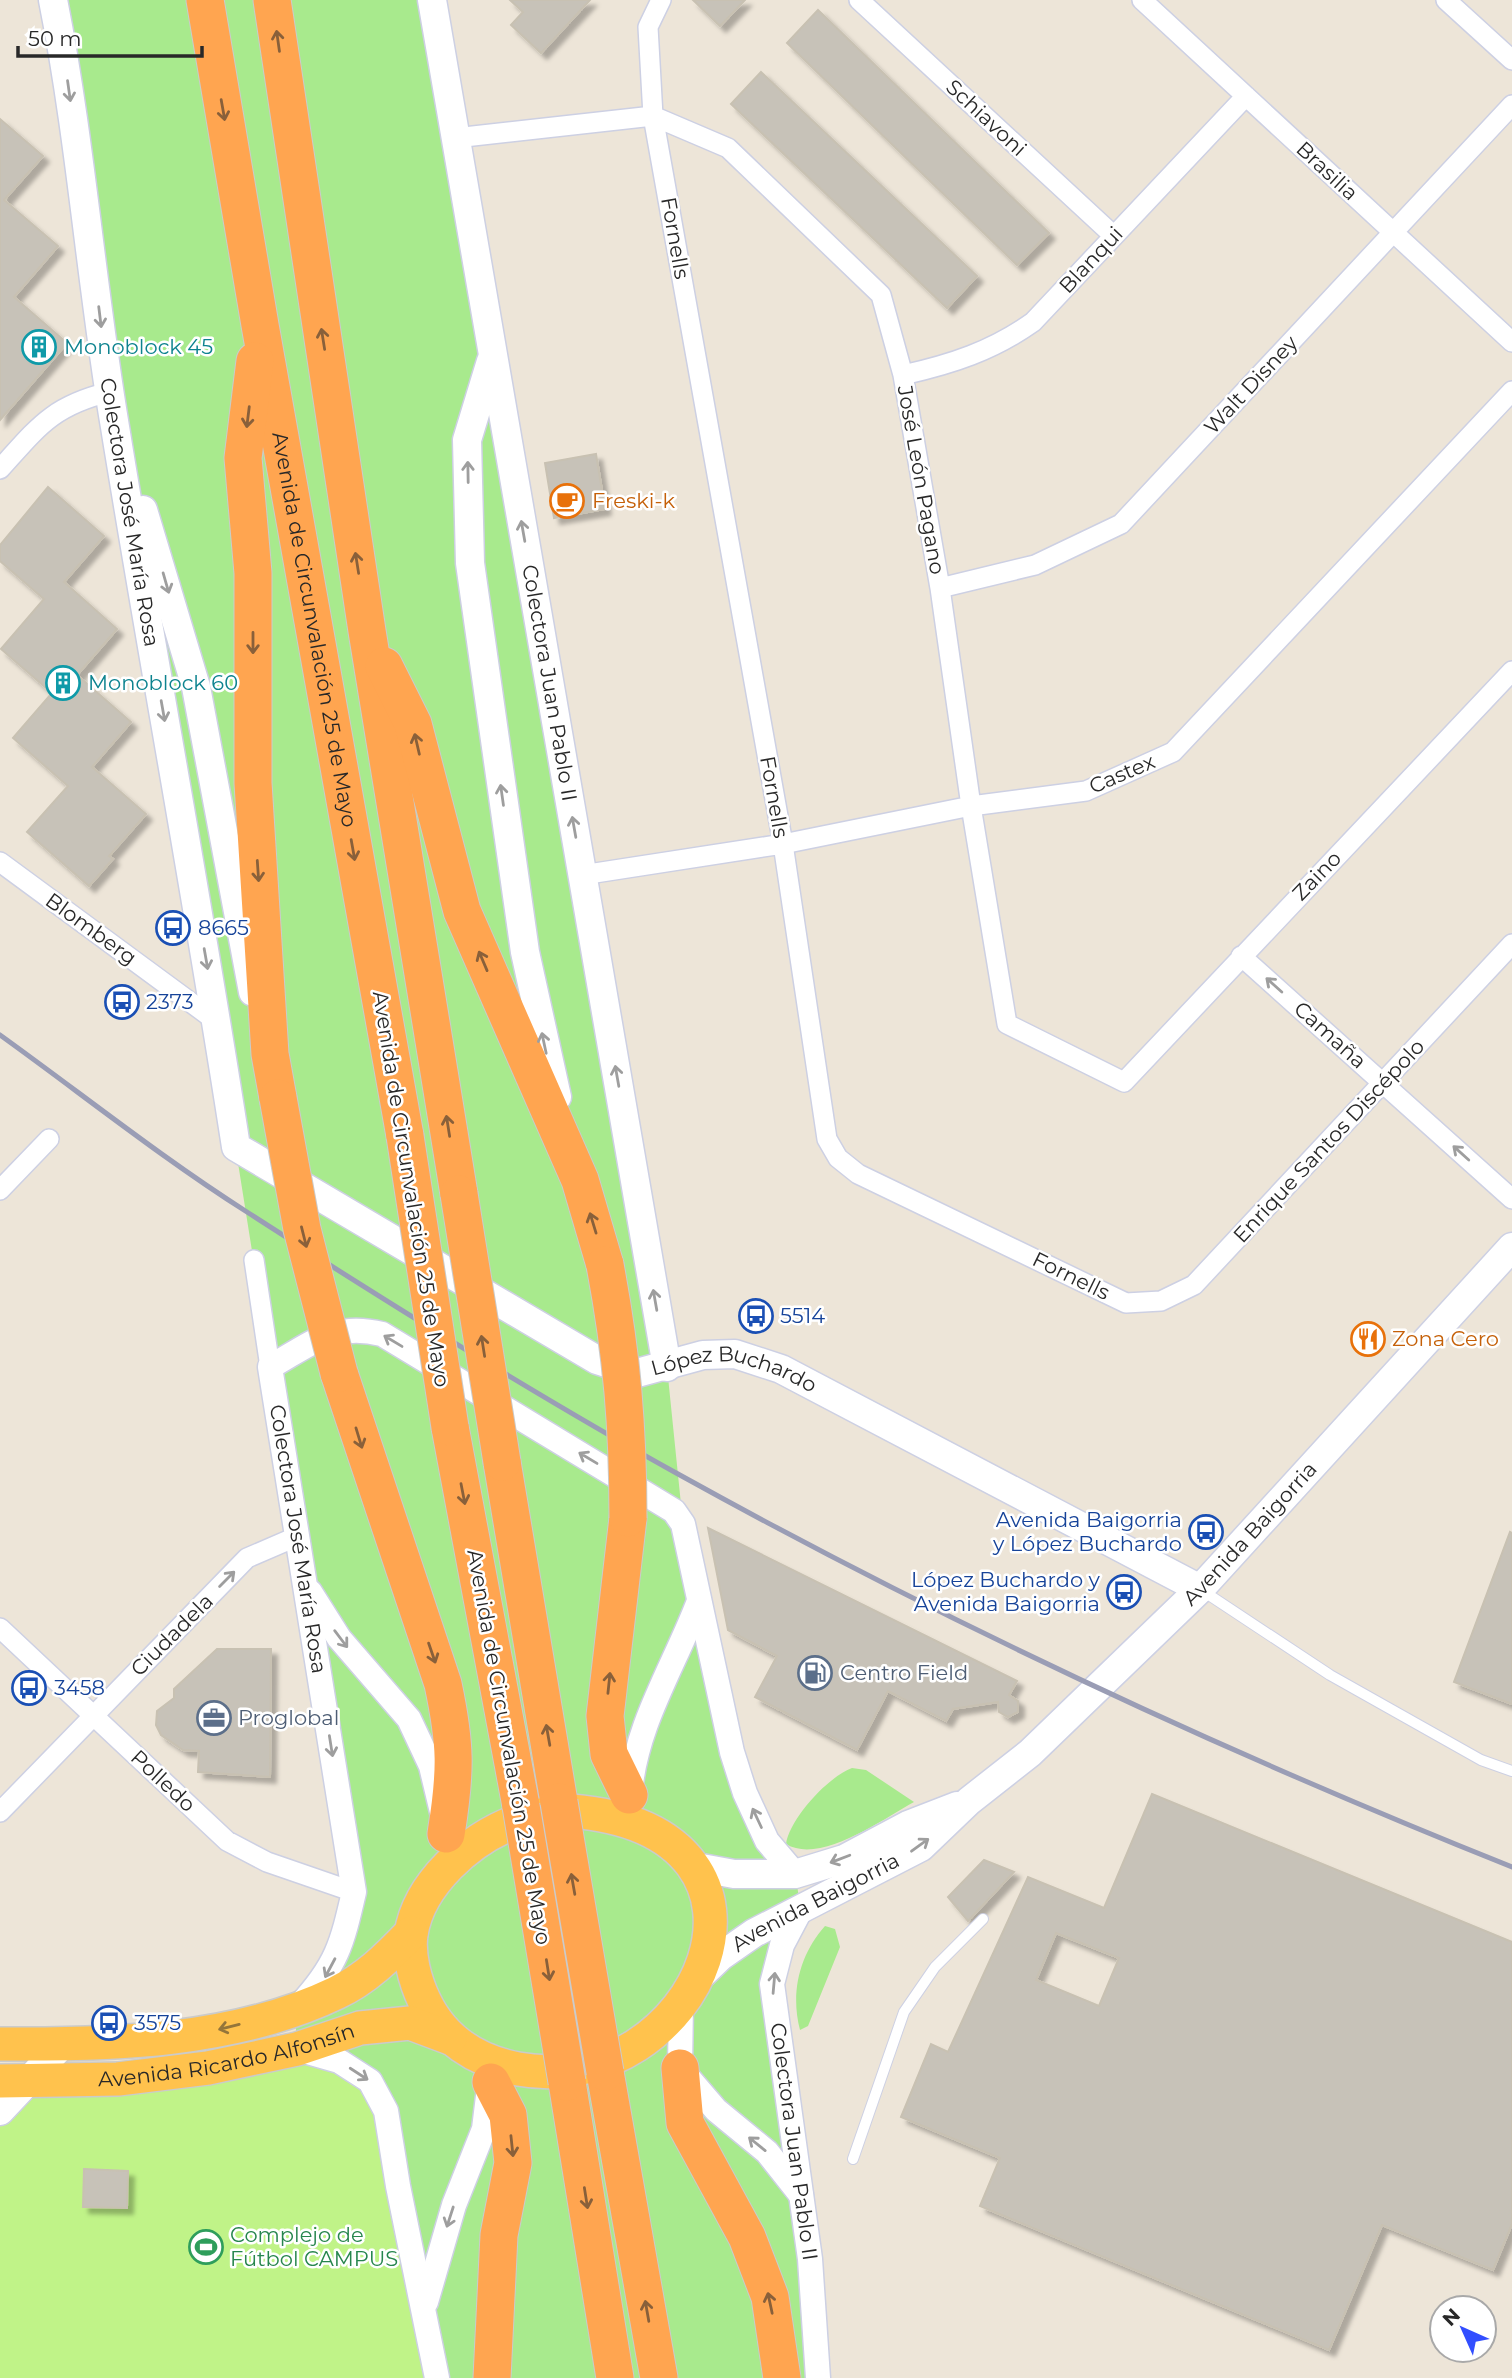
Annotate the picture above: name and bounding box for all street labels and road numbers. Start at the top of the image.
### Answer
street label: Schiavoni [941,74,1032,161]
street label: Brasilia [1291,136,1363,205]
street label: Fornells [656,195,695,281]
street label: Blanqui [1054,221,1128,298]
street label: Walt Disney [1199,330,1303,439]
street label: Colectora José María Rosa [95,376,165,648]
street label: José León Pagano [892,383,950,576]
street label: Avenida de Circunvalación 25 de Mayo [267,430,363,829]
street label: Colectora Juan Pablo II [517,563,583,803]
street label: Castex [1085,749,1158,799]
street label: Fornells [755,754,794,840]
street label: Zaino [1287,846,1346,906]
street label: Blomberg [41,887,142,970]
street label: Avenida de Circunvalación 25 de Mayo [368,989,455,1389]
street label: Camaña [1289,996,1372,1073]
street label: Enrique Santos Discépolo [1228,1034,1430,1248]
street label: Fornells [1029,1246,1114,1305]
street label: López Buchardo [648,1341,821,1398]
street label: Colectora José María Rosa [265,1403,332,1675]
street label: Avenida Baigorria [1178,1456,1322,1611]
street label: Avenida de Circunvalación 25 de Mayo [462,1547,557,1946]
street label: Ciudadela [125,1588,218,1681]
street label: Polledo [126,1744,201,1817]
street label: Avenida Baigorria [727,1847,903,1957]
street label: Avenida Ricardo Alfonsín [98,2018,358,2092]
street label: Colectora Juan Pablo II [765,2021,823,2262]

